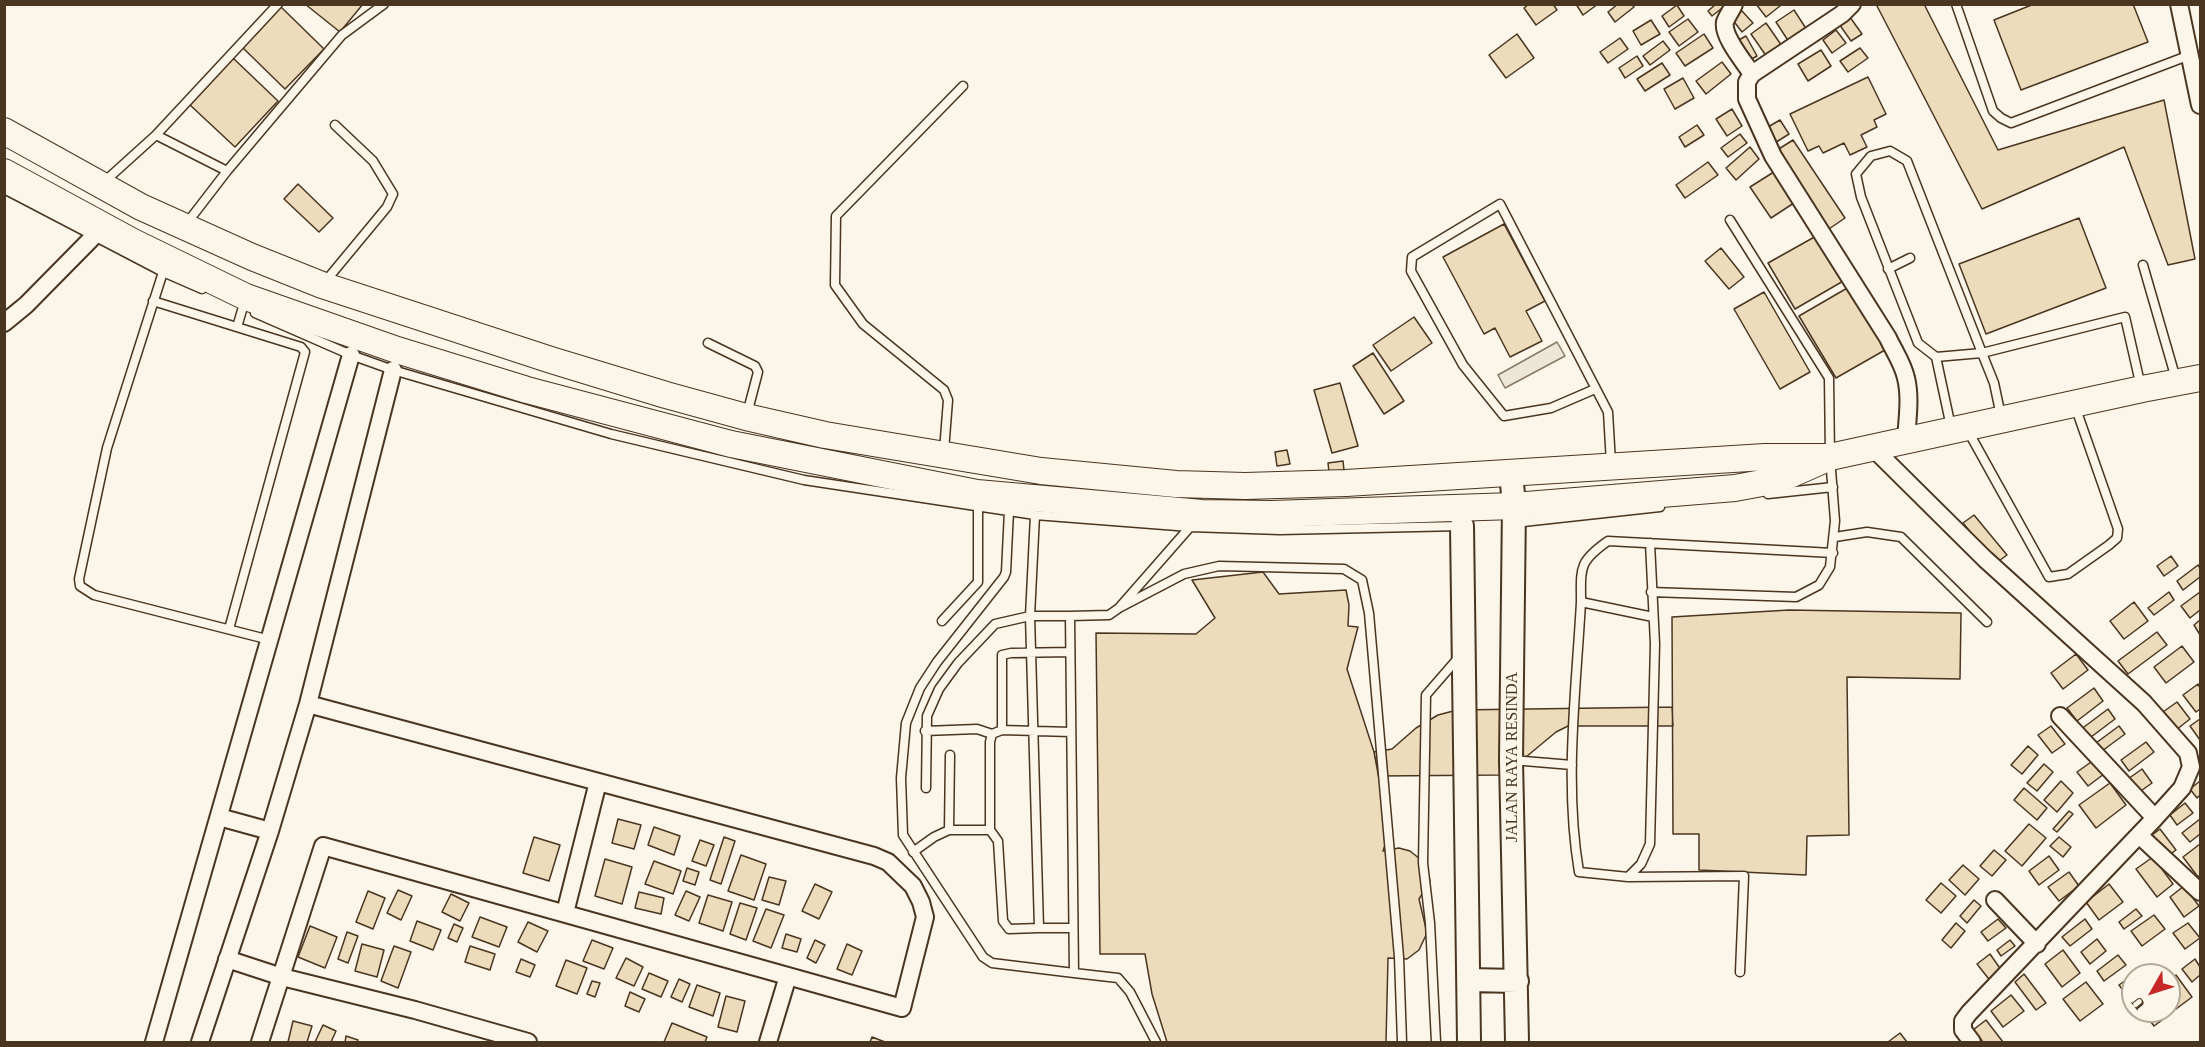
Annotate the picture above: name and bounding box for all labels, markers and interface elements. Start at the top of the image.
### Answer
street label: JALAN RAYA RESINDA [1503,672,1523,842]
north arrow [2121,963,2181,1023]
text: U [2128,994,2148,1013]

